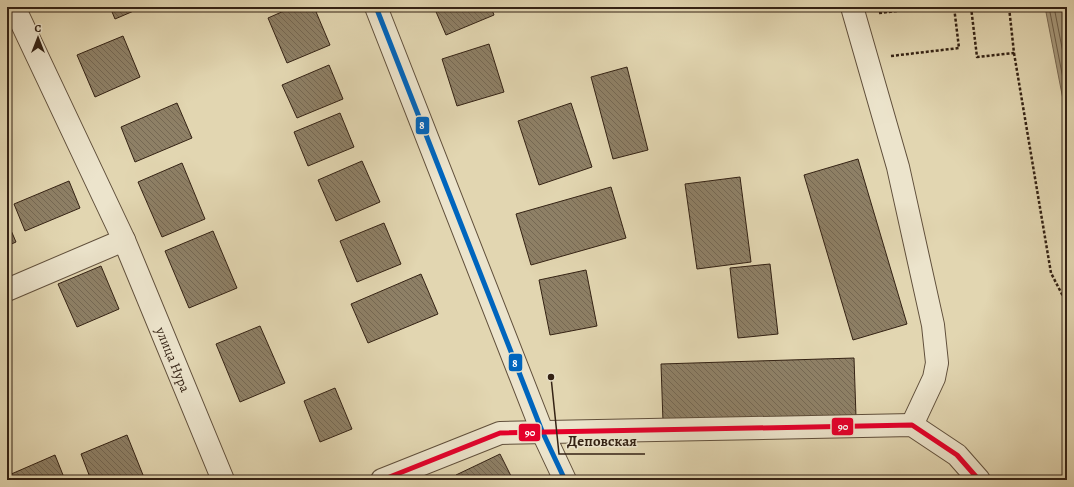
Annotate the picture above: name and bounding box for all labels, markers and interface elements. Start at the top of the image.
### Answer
north arrow [18,18,58,58]
text: С [35,21,42,36]
line badge: 8 [415,116,430,135]
text: 8 [419,118,425,133]
street label: улица Нура [151,323,195,396]
line badge: 8 [508,353,523,372]
text: 8 [512,356,518,371]
line badge: 90 [831,417,854,436]
text: 90 [838,419,849,434]
line badge: 90 [518,423,541,442]
text: 90 [525,425,536,440]
callout: Деповская [559,427,645,454]
text: Деповская [567,431,637,451]

